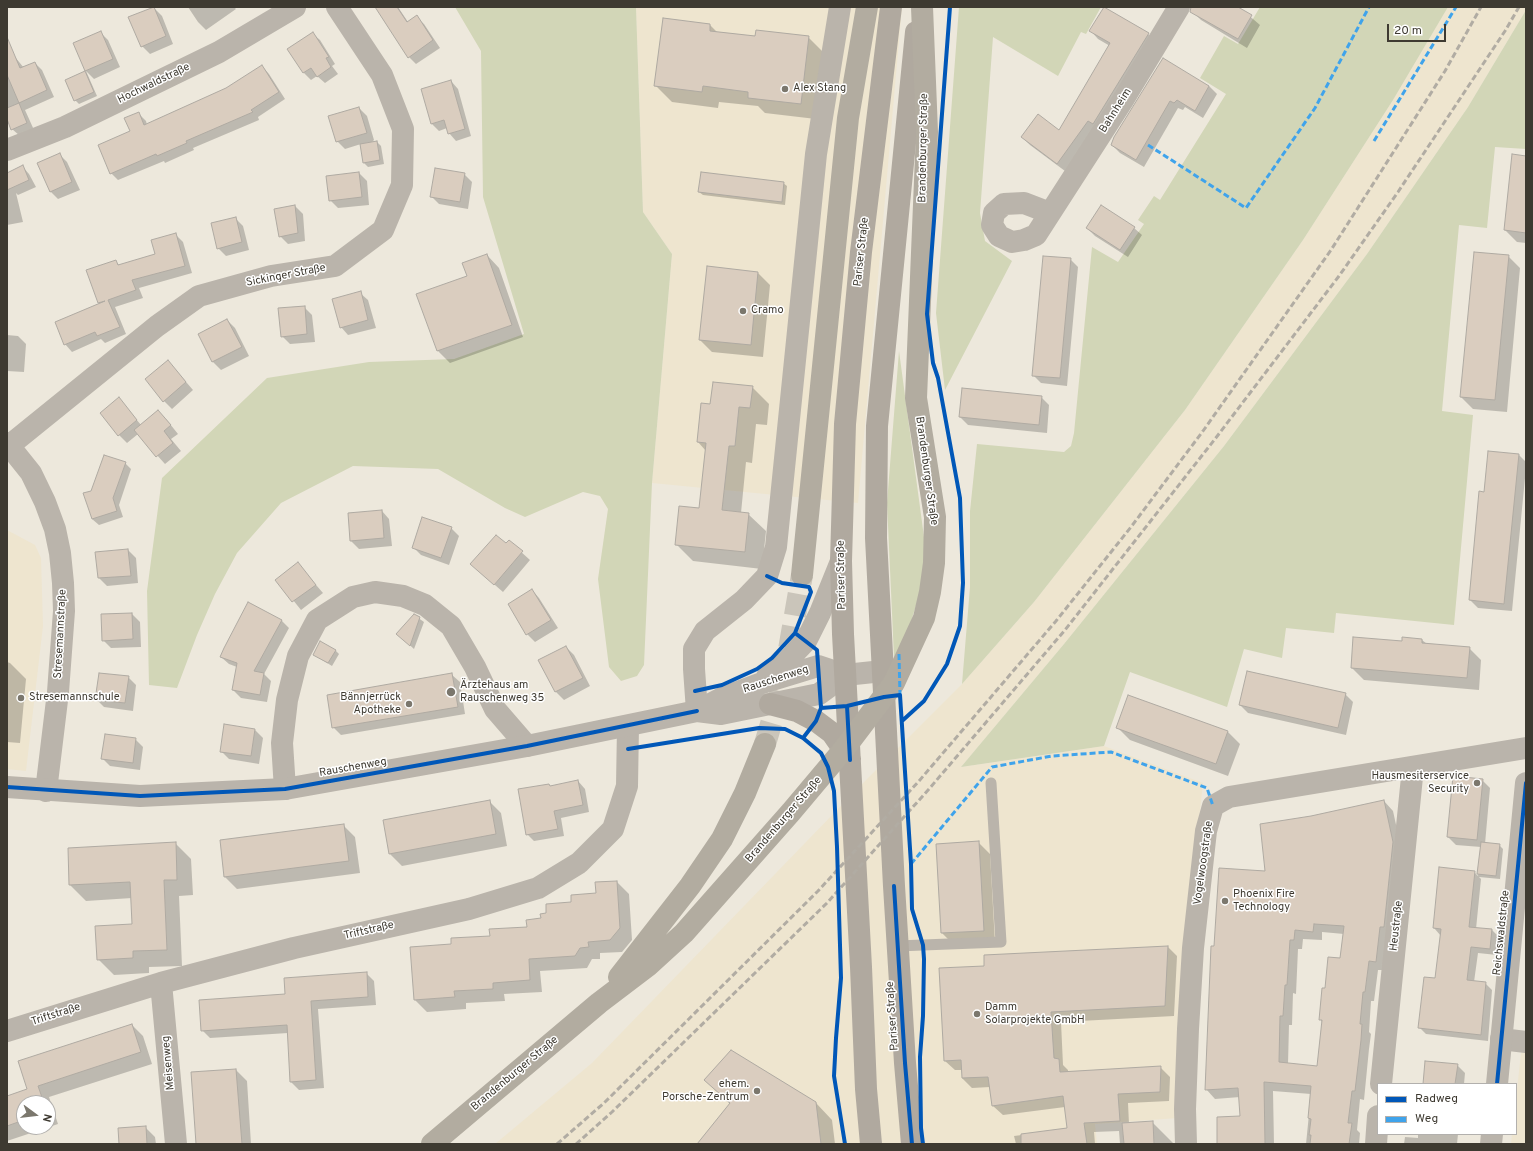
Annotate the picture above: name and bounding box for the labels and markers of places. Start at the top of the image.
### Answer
place label: Alex Stang [793,82,846,96]
marker: Alex Stang [780,84,790,94]
place label: Cramo [751,304,784,318]
marker: Cramo [738,306,748,316]
place label: Ärztehaus am Rauschenweg 35 [460,679,544,705]
marker: Ärztehaus am Rauschenweg 35 [445,686,457,698]
place label: Stresemannschule [29,691,120,705]
place label: Bännjerrück Apotheke [340,691,401,717]
marker: Stresemannschule [16,693,26,703]
marker: Bännjerrück Apotheke [404,699,414,709]
place label: Hausmesiterservice Security [1372,770,1469,796]
marker: Hausmesiterservice Security [1472,778,1482,788]
place label: Phoenix Fire Technology [1233,888,1295,914]
marker: Phoenix Fire Technology [1220,896,1230,906]
place label: Damm Solarprojekte GmbH [985,1001,1085,1027]
marker: Damm Solarprojekte GmbH [972,1009,982,1019]
place label: ehem. Porsche-Zentrum [662,1078,749,1104]
marker: ehem. Porsche-Zentrum [752,1086,762,1096]

